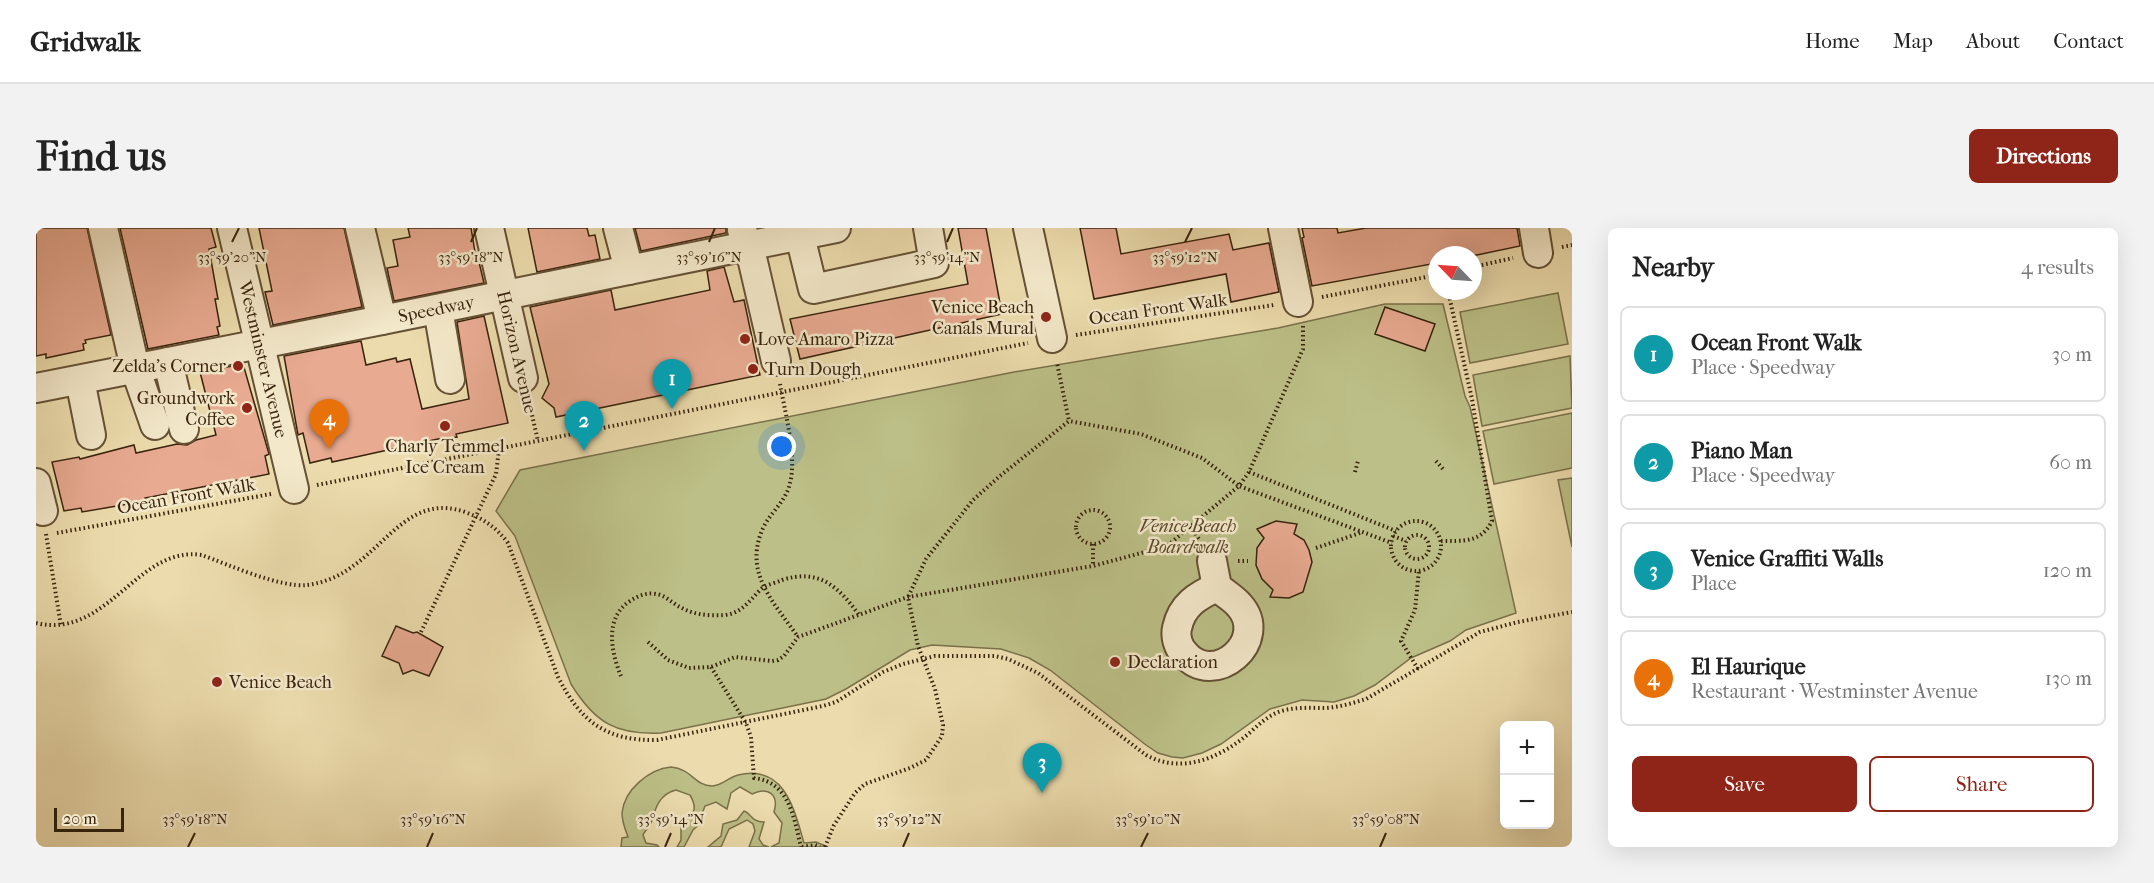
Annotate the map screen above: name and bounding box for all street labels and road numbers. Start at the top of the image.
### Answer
street label: Westminster Avenue [234,278,292,440]
street label: Horizon Avenue [492,289,541,416]
street label: Ocean Front Walk [1088,289,1229,330]
street label: Speedway [396,291,478,327]
street label: Ocean Front Walk [116,474,257,519]

